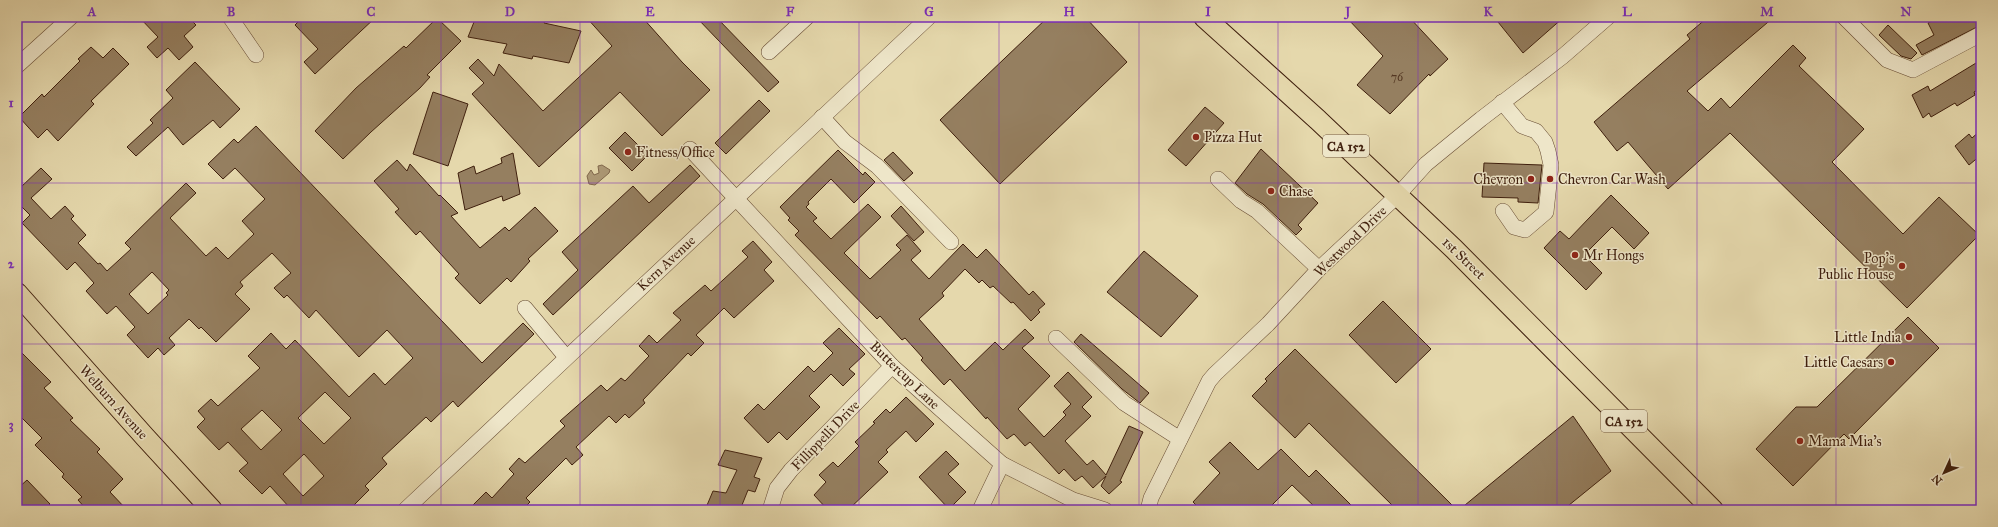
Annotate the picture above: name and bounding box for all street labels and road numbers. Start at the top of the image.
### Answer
road number: CA 152 [1323,135,1369,157]
street label: Westwood Drive [1310,202,1390,280]
street label: Kern Avenue [634,232,699,295]
street label: 1st Street [1439,234,1489,283]
street label: Buttercup Lane [866,338,943,413]
street label: Welburn Avenue [76,362,152,443]
street label: Fillippelli Drive [788,397,863,474]
road number: CA 152 [1601,410,1647,432]

